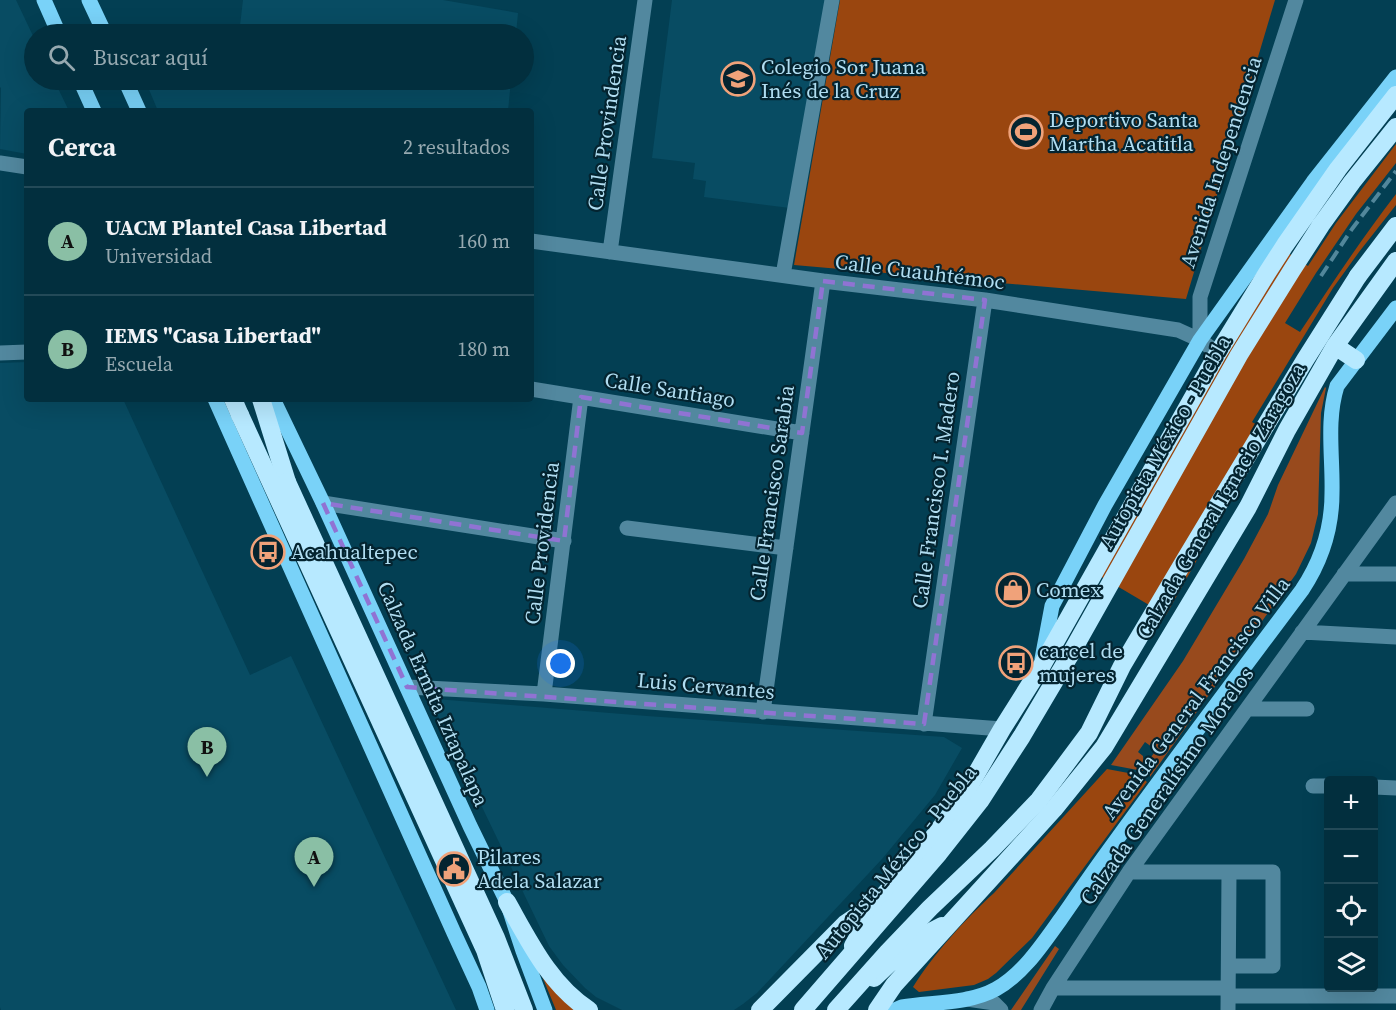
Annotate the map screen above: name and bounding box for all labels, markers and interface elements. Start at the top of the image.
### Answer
search box [24,24,534,90]
street label: Calle Provindencia [580,33,633,212]
icon: search [45,41,78,74]
text: Buscar aquí [93,42,208,72]
place label: Colegio Sor Juana Inés de la Cruz [761,52,926,105]
street label: Avenida Independencia [1173,52,1269,271]
school or university icon: Colegio Sor Juana Inés de la Cruz [720,61,756,97]
place label: Deportivo Santa Martha Acatitla [1049,105,1199,158]
sports icon: Deportivo Santa Martha Acatitla [1008,114,1044,150]
text: Cerca [48,129,116,165]
text: 2 resultados [403,133,510,161]
text: UACM Plantel Casa Libertad [105,212,387,242]
text: A [61,227,74,255]
text: 160 m [457,227,510,255]
text: Universidad [105,242,212,270]
street label: Calle Cuauhtémoc [833,247,1007,296]
text: IEMS "Casa Libertad" [105,320,321,350]
street label: Autopista México - Puebla [1091,329,1238,554]
text: B [61,335,74,363]
text: 180 m [457,335,510,363]
text: Escuela [105,350,173,378]
street label: Calzada General Ignacio Zaragoza [1129,357,1312,644]
street label: Calle Santiago [603,365,737,414]
street label: Calle Francisco I. Madero [905,370,966,610]
street label: Calle Francisco Sarabia [742,383,801,603]
street label: Calle Providencia [517,460,566,626]
bus stop icon: Acahualtepec [250,534,286,570]
place label: Acahualtepec [291,537,418,566]
street label: Avenida General Francisco Villa [1095,570,1297,825]
shop icon: Comex [995,572,1031,608]
place label: Comex [1036,575,1101,604]
street label: Calzada Ermita Iztapalapa [371,577,496,811]
place label: carcel de mujeres [1039,636,1123,689]
bus stop icon: carcel de mujeres [998,645,1034,681]
your location [546,649,575,678]
street label: Calzada Generalísimo Morelos [1073,661,1260,911]
street label: Luis Cervantes [636,665,776,706]
pin: B [188,728,226,777]
street label: Autopista México - Puebla [808,758,983,965]
map controls [1324,776,1378,992]
button: + [1324,776,1378,830]
button: − [1324,830,1378,884]
pin: A [294,838,334,887]
place label: Pilares Adela Salazar [477,842,602,895]
public building icon: Pilares Adela Salazar [436,851,472,887]
button: locate [1324,884,1378,938]
button: layers [1324,938,1378,992]

